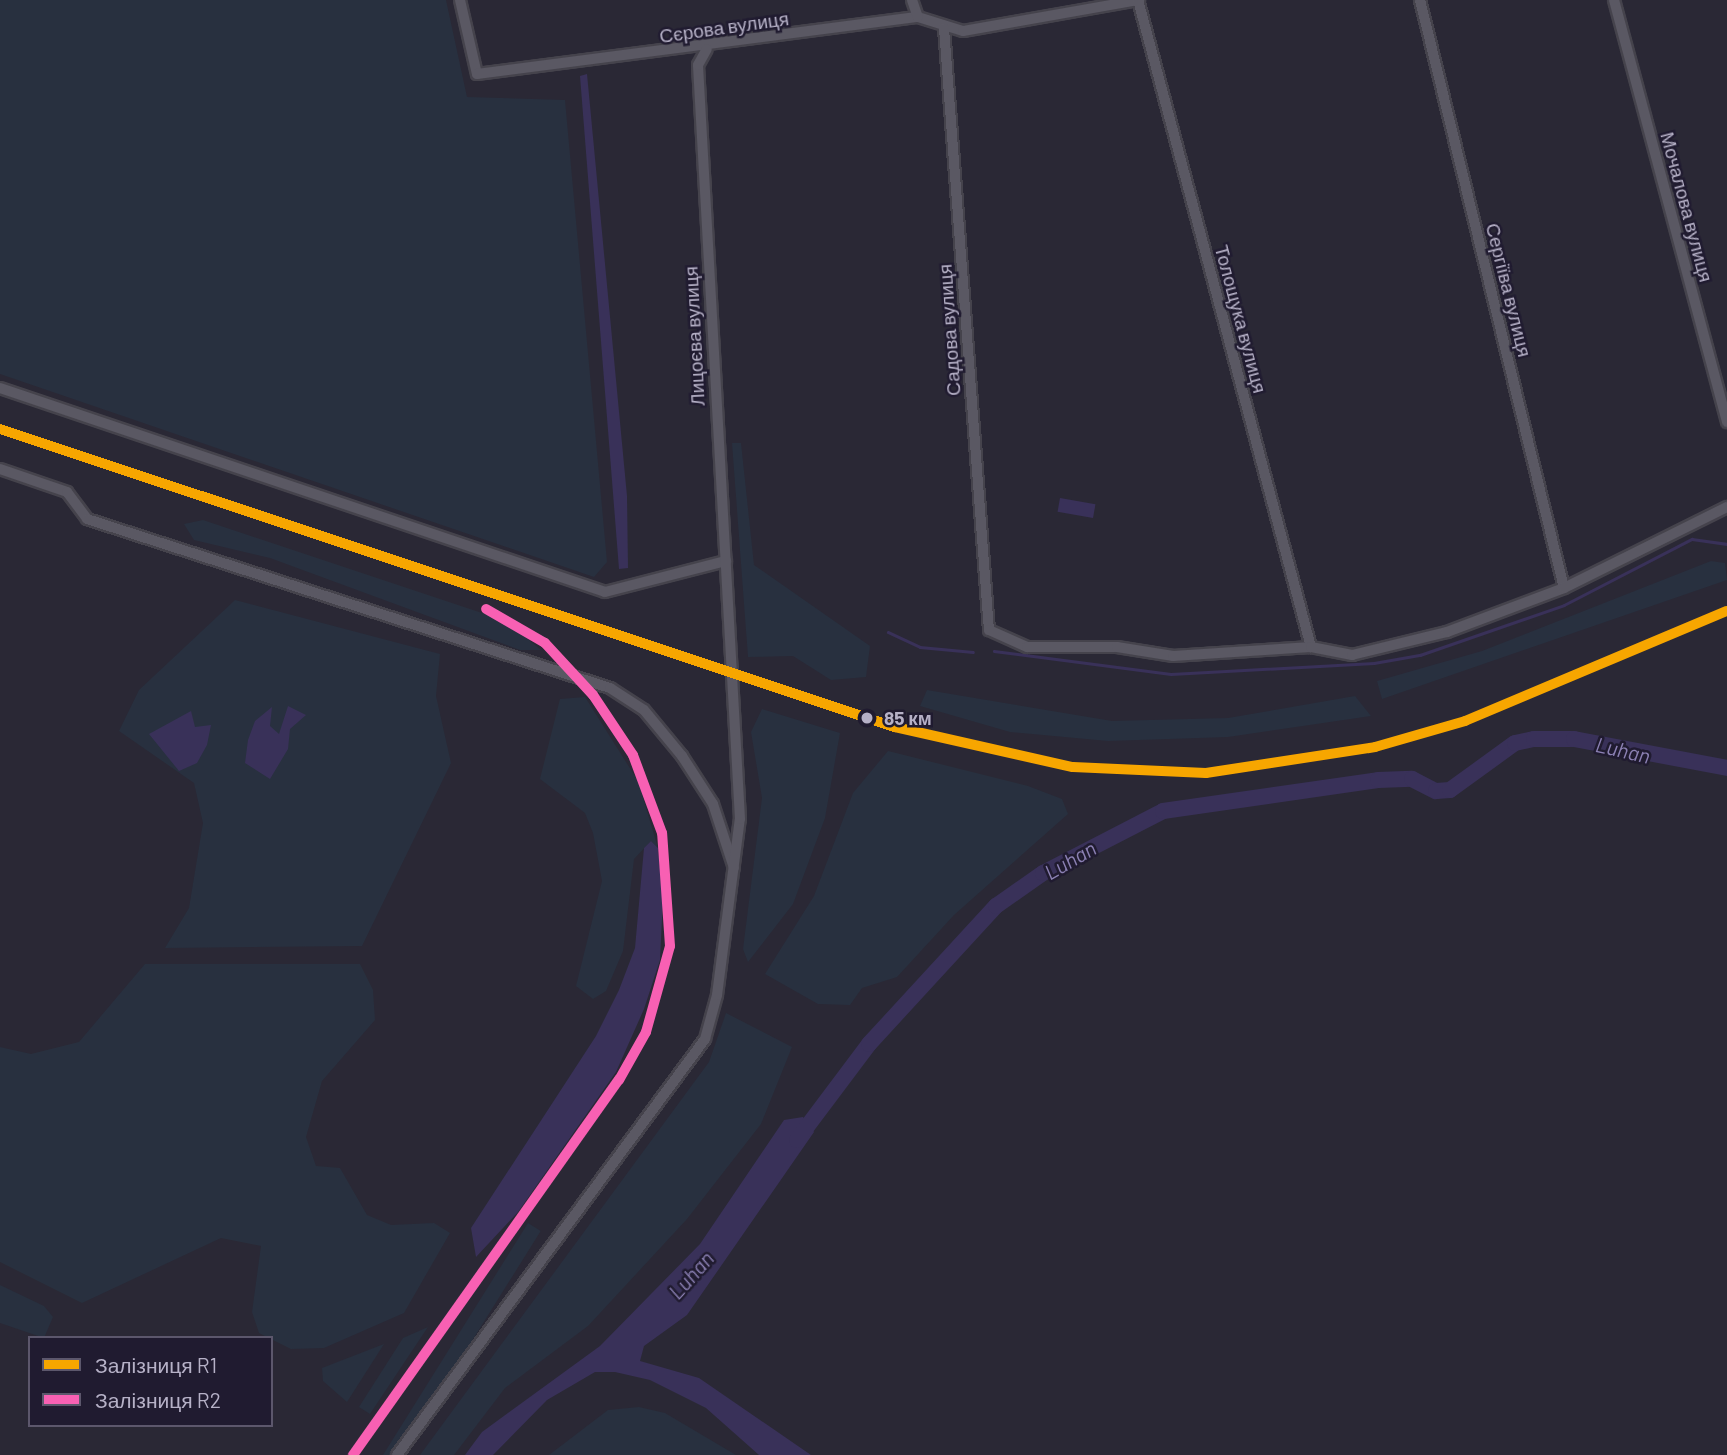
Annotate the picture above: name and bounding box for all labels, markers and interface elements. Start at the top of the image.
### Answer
street label: Сєрова вулиця [658,7,790,47]
street label: Мочалова вулиця [1656,129,1718,285]
street label: Сергіїва вулиця [1481,221,1537,359]
street label: Толощука вулиця [1210,243,1272,395]
street label: Садова вулиця [933,263,965,397]
street label: Лицоєва вулиця [679,266,709,406]
marker: 85 км [856,707,878,729]
place label: 85 км [884,707,932,729]
water label: Luhan [1593,731,1653,769]
water label: Luhan [1040,835,1100,885]
water label: Luhan [663,1246,719,1304]
legend [28,1336,273,1427]
text: Залізниця R1 [95,1352,217,1377]
text: Залізниця R2 [95,1387,221,1412]

